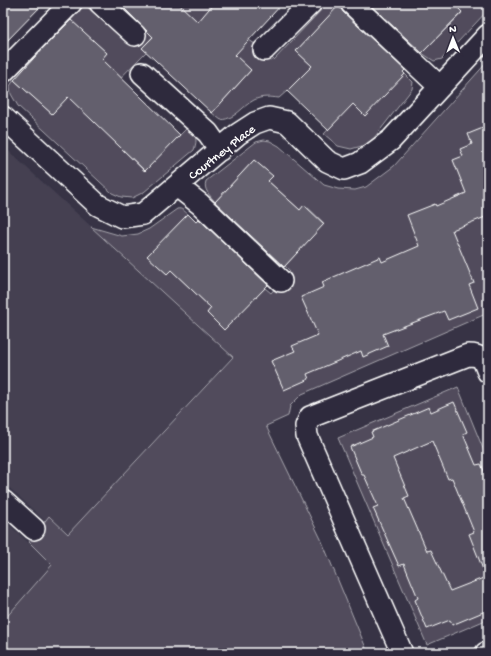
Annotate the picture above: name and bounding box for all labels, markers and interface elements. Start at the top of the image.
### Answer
north arrow [433,18,473,58]
text: N [449,24,457,36]
street label: Courtney Place [186,122,259,184]

